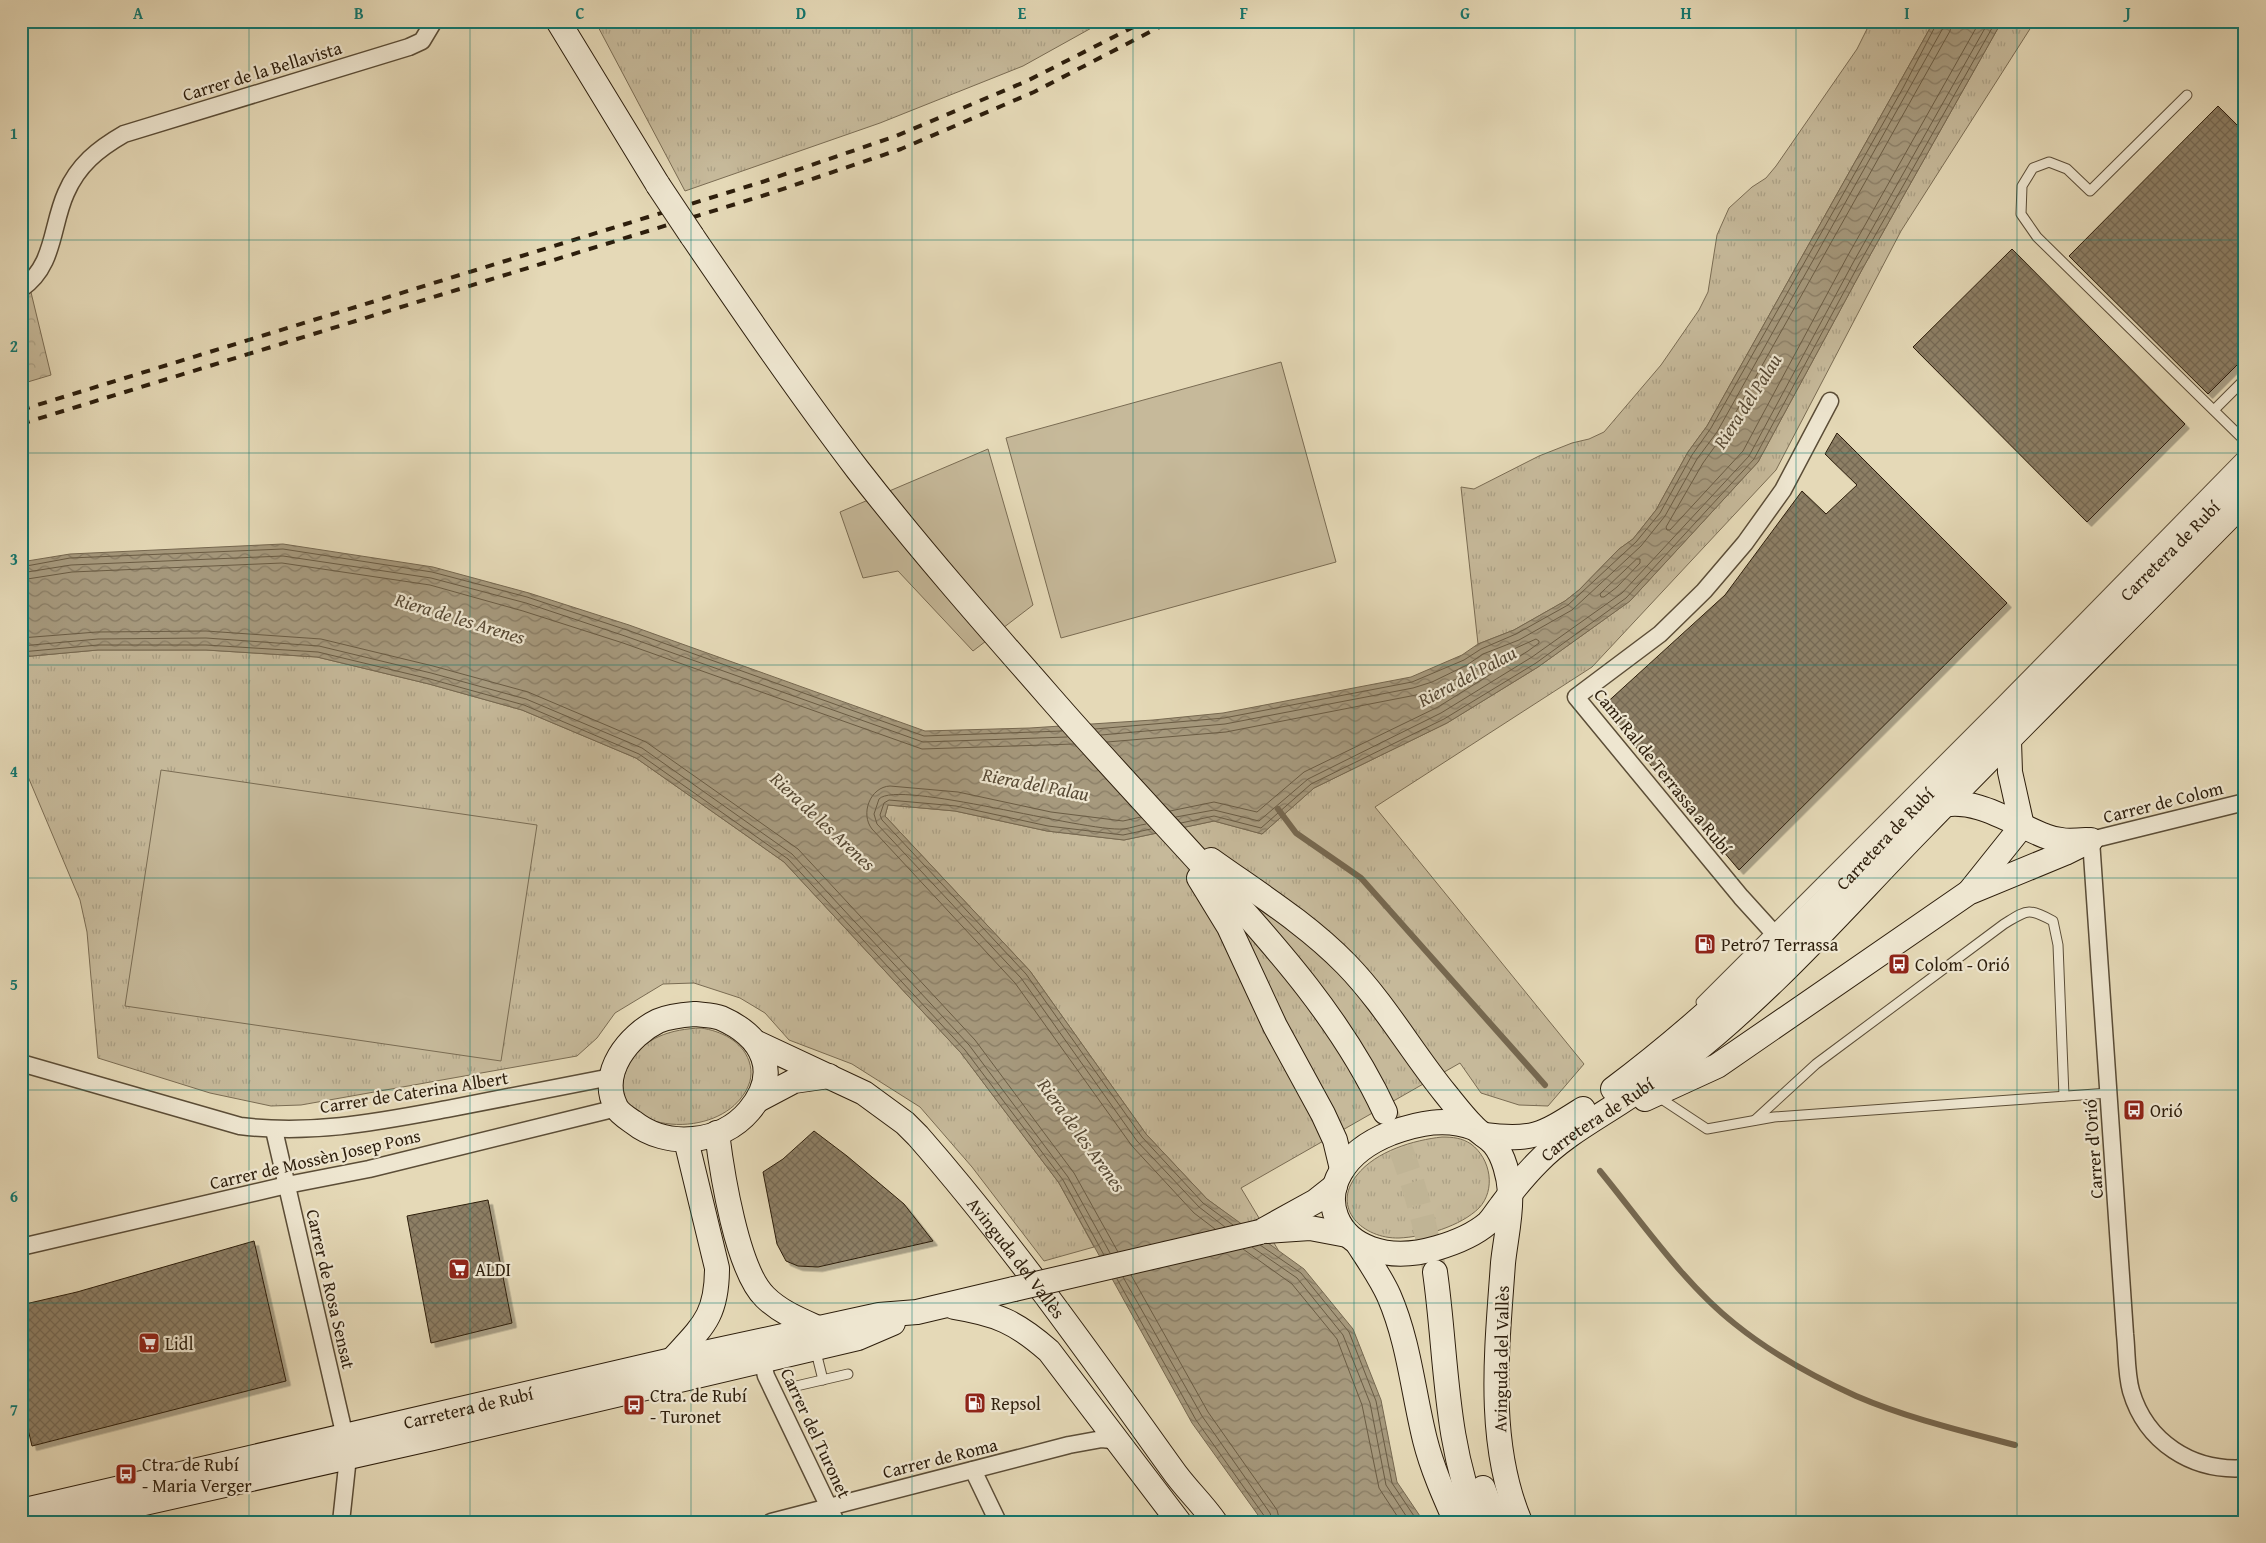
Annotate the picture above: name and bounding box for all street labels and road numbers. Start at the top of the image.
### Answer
street label: Carrer de la Bellavista [179,34,345,108]
street label: Carretera de Rubí [2113,493,2226,607]
street label: Camí Ral de Terrassa a Rubí [1587,682,1739,861]
street label: Carrer de Colom [2100,774,2226,830]
street label: Carretera de Rubí [1829,780,1940,896]
street label: Carrer de Caterina Albert [318,1064,511,1120]
street label: Carretera de Rubí [1534,1070,1660,1167]
street label: Carrer d'Orió [2076,1098,2110,1200]
street label: Carrer de Mossèn Josep Pons [207,1122,423,1196]
street label: Avinguda del Vallès [961,1191,1072,1324]
street label: Carrer de Rosa Sensat [299,1206,363,1372]
street label: Avinguda del Vallès [1486,1285,1516,1433]
street label: Carrer del Turonet [774,1363,858,1503]
street label: Carretera de Rubí [401,1379,537,1435]
street label: Carrer de Roma [880,1431,1001,1485]

